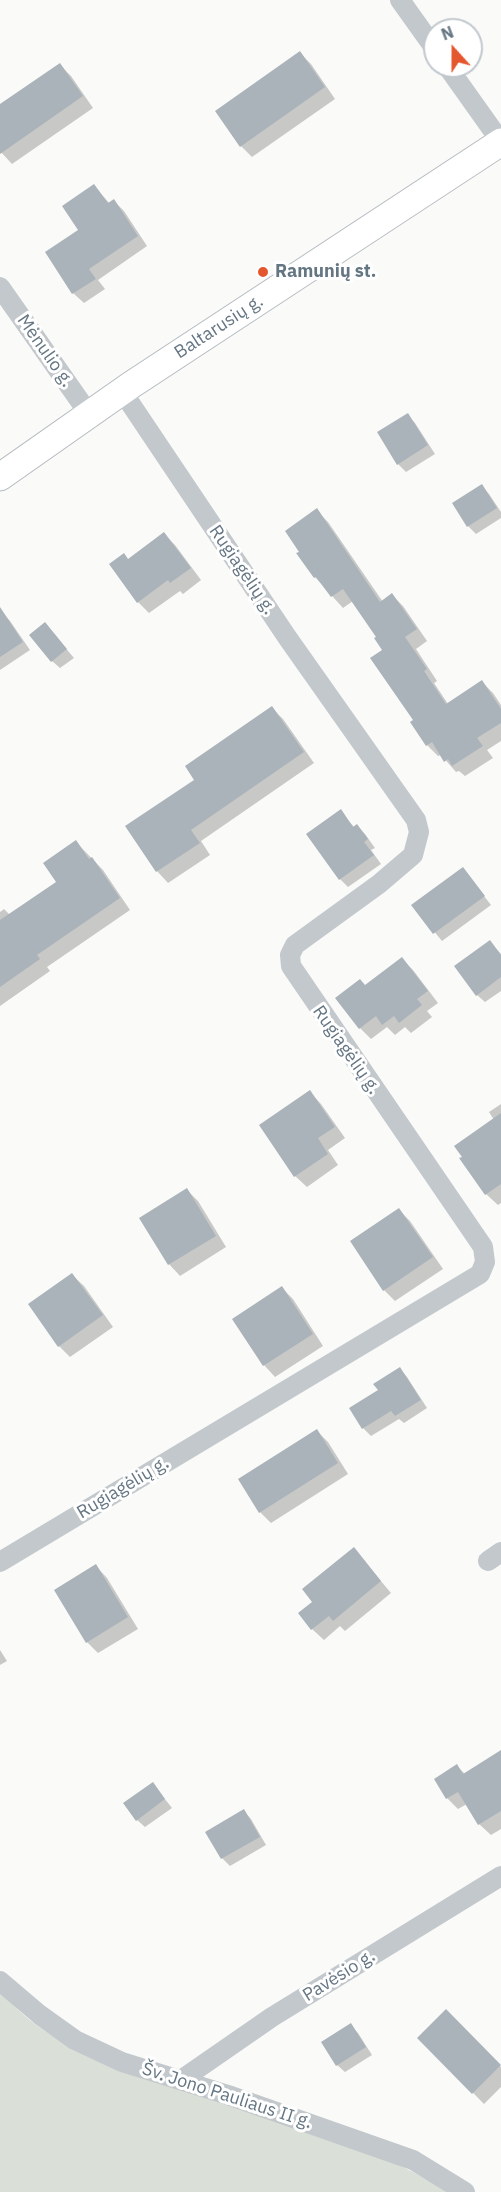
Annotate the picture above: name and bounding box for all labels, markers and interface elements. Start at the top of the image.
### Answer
north arrow [423,18,483,78]
text: N [438,22,456,44]
place label: Ramunių st. [275,261,376,283]
marker: Ramunių st. [256,265,270,279]
street label: Baltarusių g. [171,290,267,364]
street label: Mėnulio g. [12,311,78,391]
street label: Rugiagėlių g. [204,521,280,619]
street label: Rugiagėlių g. [308,1002,384,1098]
street label: Rugiagėlių g. [73,1452,173,1524]
street label: Pavėsio g. [299,1945,379,2007]
street label: Šv. Jono Pauliaus II g. [139,2058,315,2134]

